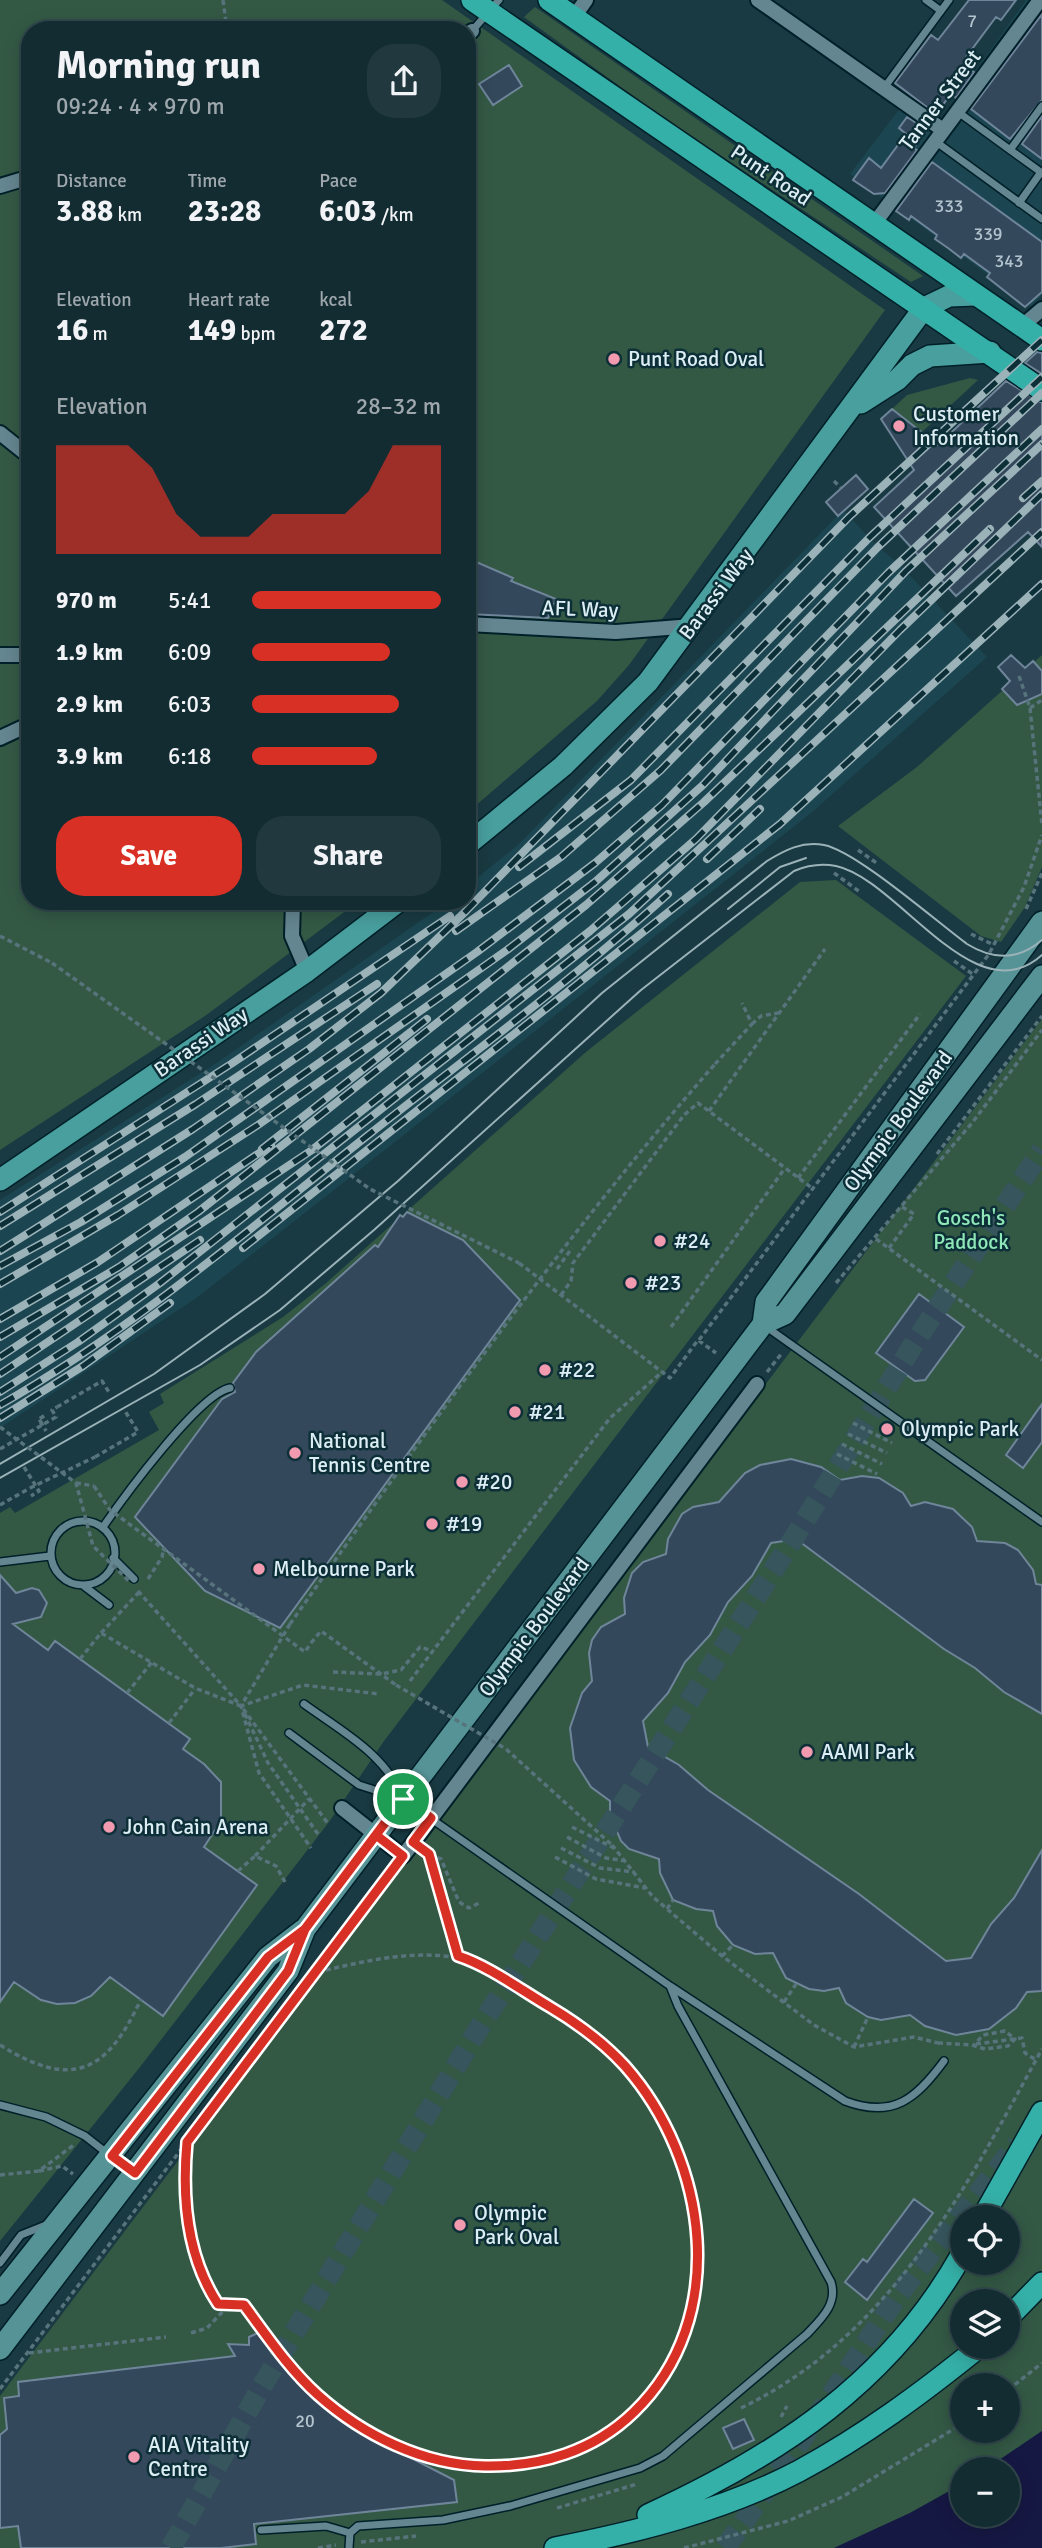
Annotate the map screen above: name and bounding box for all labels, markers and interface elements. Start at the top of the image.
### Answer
house number: 7 [967,10,977,32]
text: Morning run [56,42,261,89]
button: share [367,44,441,118]
street label: Tanner Street [894,44,986,156]
text: 09:24 · 4 × 970 m [56,92,225,121]
street label: Punt Road [726,139,816,211]
text: Distance [56,169,127,193]
text: Time [188,169,227,193]
text: Pace [319,169,358,193]
text: 3.88 [56,193,113,230]
text: 23:28 [188,193,261,230]
text: 6:03 [319,193,377,230]
house number: 333 [934,195,964,217]
text: km [113,203,142,227]
text: /km [377,203,414,227]
house number: 339 [973,223,1003,245]
house number: 343 [994,250,1024,272]
text: Elevation [56,288,132,312]
text: Heart rate [188,288,270,312]
text: kcal [319,288,353,312]
text: 16 [56,312,88,349]
text: 149 [188,312,236,349]
text: 272 [319,312,368,349]
text: m [88,322,108,346]
text: bpm [236,322,276,346]
place label: Punt Road Oval [628,346,764,372]
marker: Punt Road Oval [606,351,622,367]
text: Elevation [56,392,148,421]
text: 28–32 m [356,392,441,421]
place label: Customer Information [913,401,1019,451]
marker: Customer Information [891,418,907,434]
street label: Barassi Way [673,543,759,645]
text: 970 m [56,586,117,615]
text: 5:41 [168,586,211,615]
street label: AFL Way [541,595,619,623]
text: 1.9 km [56,638,123,667]
text: 6:09 [168,638,211,667]
text: 2.9 km [56,690,123,719]
text: 6:03 [168,690,211,719]
text: 3.9 km [56,742,123,771]
text: 6:18 [168,742,211,771]
button: Save [56,816,242,896]
button: Share [256,816,441,896]
street label: Barassi Way [149,1001,253,1083]
street label: Olympic Boulevard [838,1045,958,1197]
park label: Gosch's Paddock [933,1205,1009,1255]
place label: #24 [674,1228,710,1254]
marker: #24 [652,1233,668,1249]
place label: #23 [645,1270,681,1296]
marker: #23 [623,1275,639,1291]
place label: #22 [559,1357,595,1383]
marker: #22 [537,1362,553,1378]
place label: #21 [529,1399,565,1425]
marker: #21 [507,1404,523,1420]
place label: Olympic Park [901,1416,1019,1442]
marker: Olympic Park [879,1421,895,1437]
place label: National Tennis Centre [309,1428,430,1478]
marker: National Tennis Centre [287,1445,303,1461]
place label: #20 [476,1469,512,1495]
marker: #20 [454,1474,470,1490]
place label: #19 [446,1511,482,1537]
marker: #19 [424,1516,440,1532]
street label: Olympic Boulevard [473,1552,595,1702]
place label: Melbourne Park [273,1556,415,1582]
marker: Melbourne Park [251,1561,267,1577]
place label: AAMI Park [821,1739,915,1765]
marker: AAMI Park [799,1744,815,1760]
pin [373,1769,433,1829]
icon: arrive [384,1780,422,1818]
place label: John Cain Arena [123,1814,269,1840]
marker: John Cain Arena [101,1819,117,1835]
place label: Olympic Park Oval [474,2200,559,2250]
map controls [950,2205,1020,2527]
button: locate [950,2205,1020,2275]
marker: Olympic Park Oval [452,2217,468,2233]
button: layers [950,2289,1020,2359]
button: + [950,2373,1020,2443]
house number: 20 [295,2410,315,2432]
place label: AIA Vitality Centre [148,2432,249,2482]
marker: AIA Vitality Centre [126,2449,142,2465]
button: − [950,2457,1020,2527]

